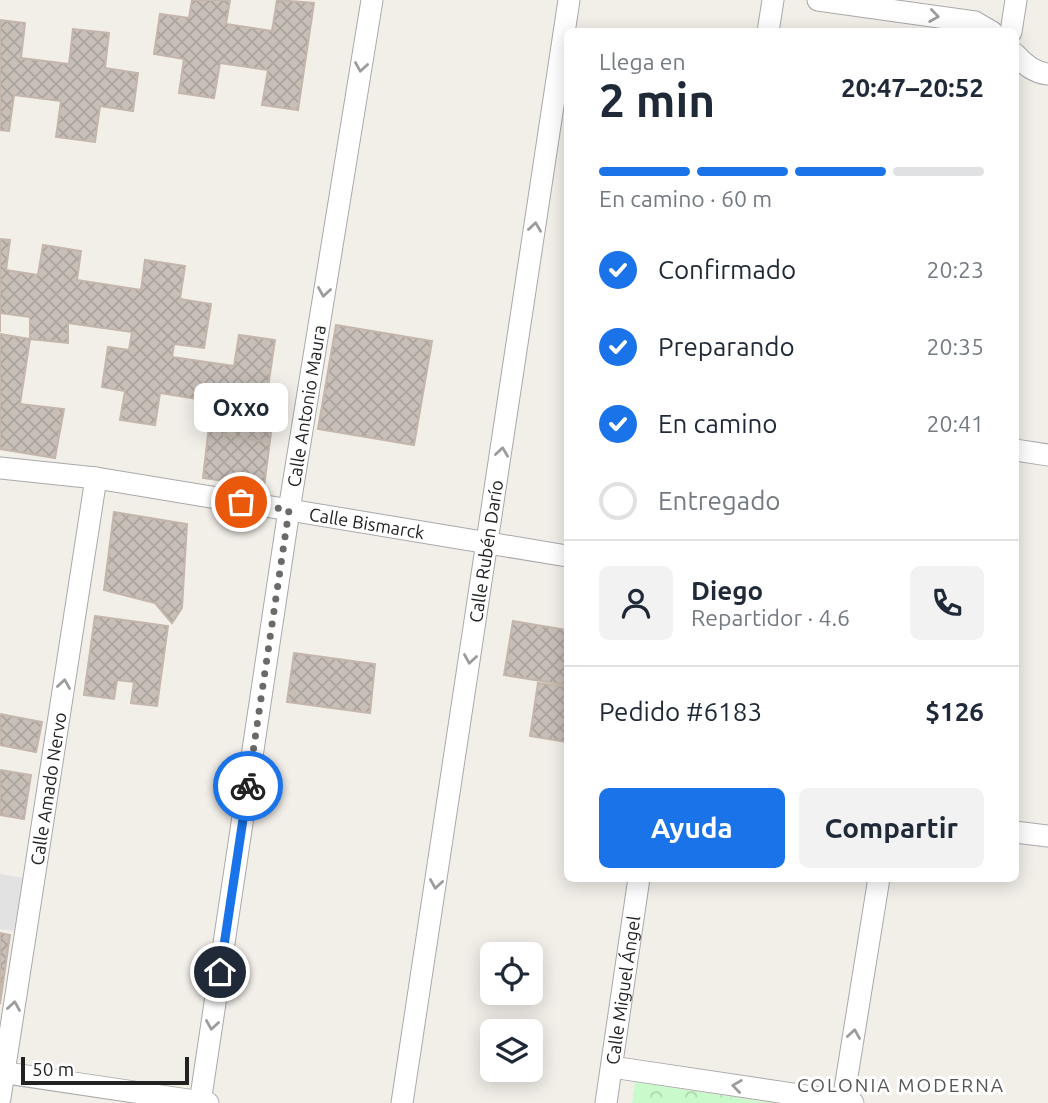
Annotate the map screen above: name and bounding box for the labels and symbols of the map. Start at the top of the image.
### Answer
one-way arrow [928,9,940,24]
one-way arrow [354,61,369,73]
one-way arrow [527,221,542,232]
one-way arrow [317,286,332,298]
street label: Calle Antonio Maura [283,323,329,489]
callout: Oxxo [194,383,288,432]
one-way arrow [494,446,509,457]
pin [211,472,271,532]
street label: Calle Rubén Darío [465,479,506,624]
street label: Calle Bismarck [308,503,426,542]
one-way arrow [463,653,478,665]
one-way arrow [56,678,71,690]
street label: Calle Amado Nervo [26,711,70,867]
courier [213,751,283,821]
one-way arrow [428,878,443,890]
street label: Calle Miguel Ángel [602,914,643,1066]
pin [190,942,250,1002]
one-way arrow [6,1000,21,1012]
one-way arrow [205,1019,220,1031]
one-way arrow [846,1028,861,1040]
scale bar [21,1054,189,1086]
district label: COLONIA MODERNA [797,1074,1005,1096]
one-way arrow [731,1078,743,1093]

